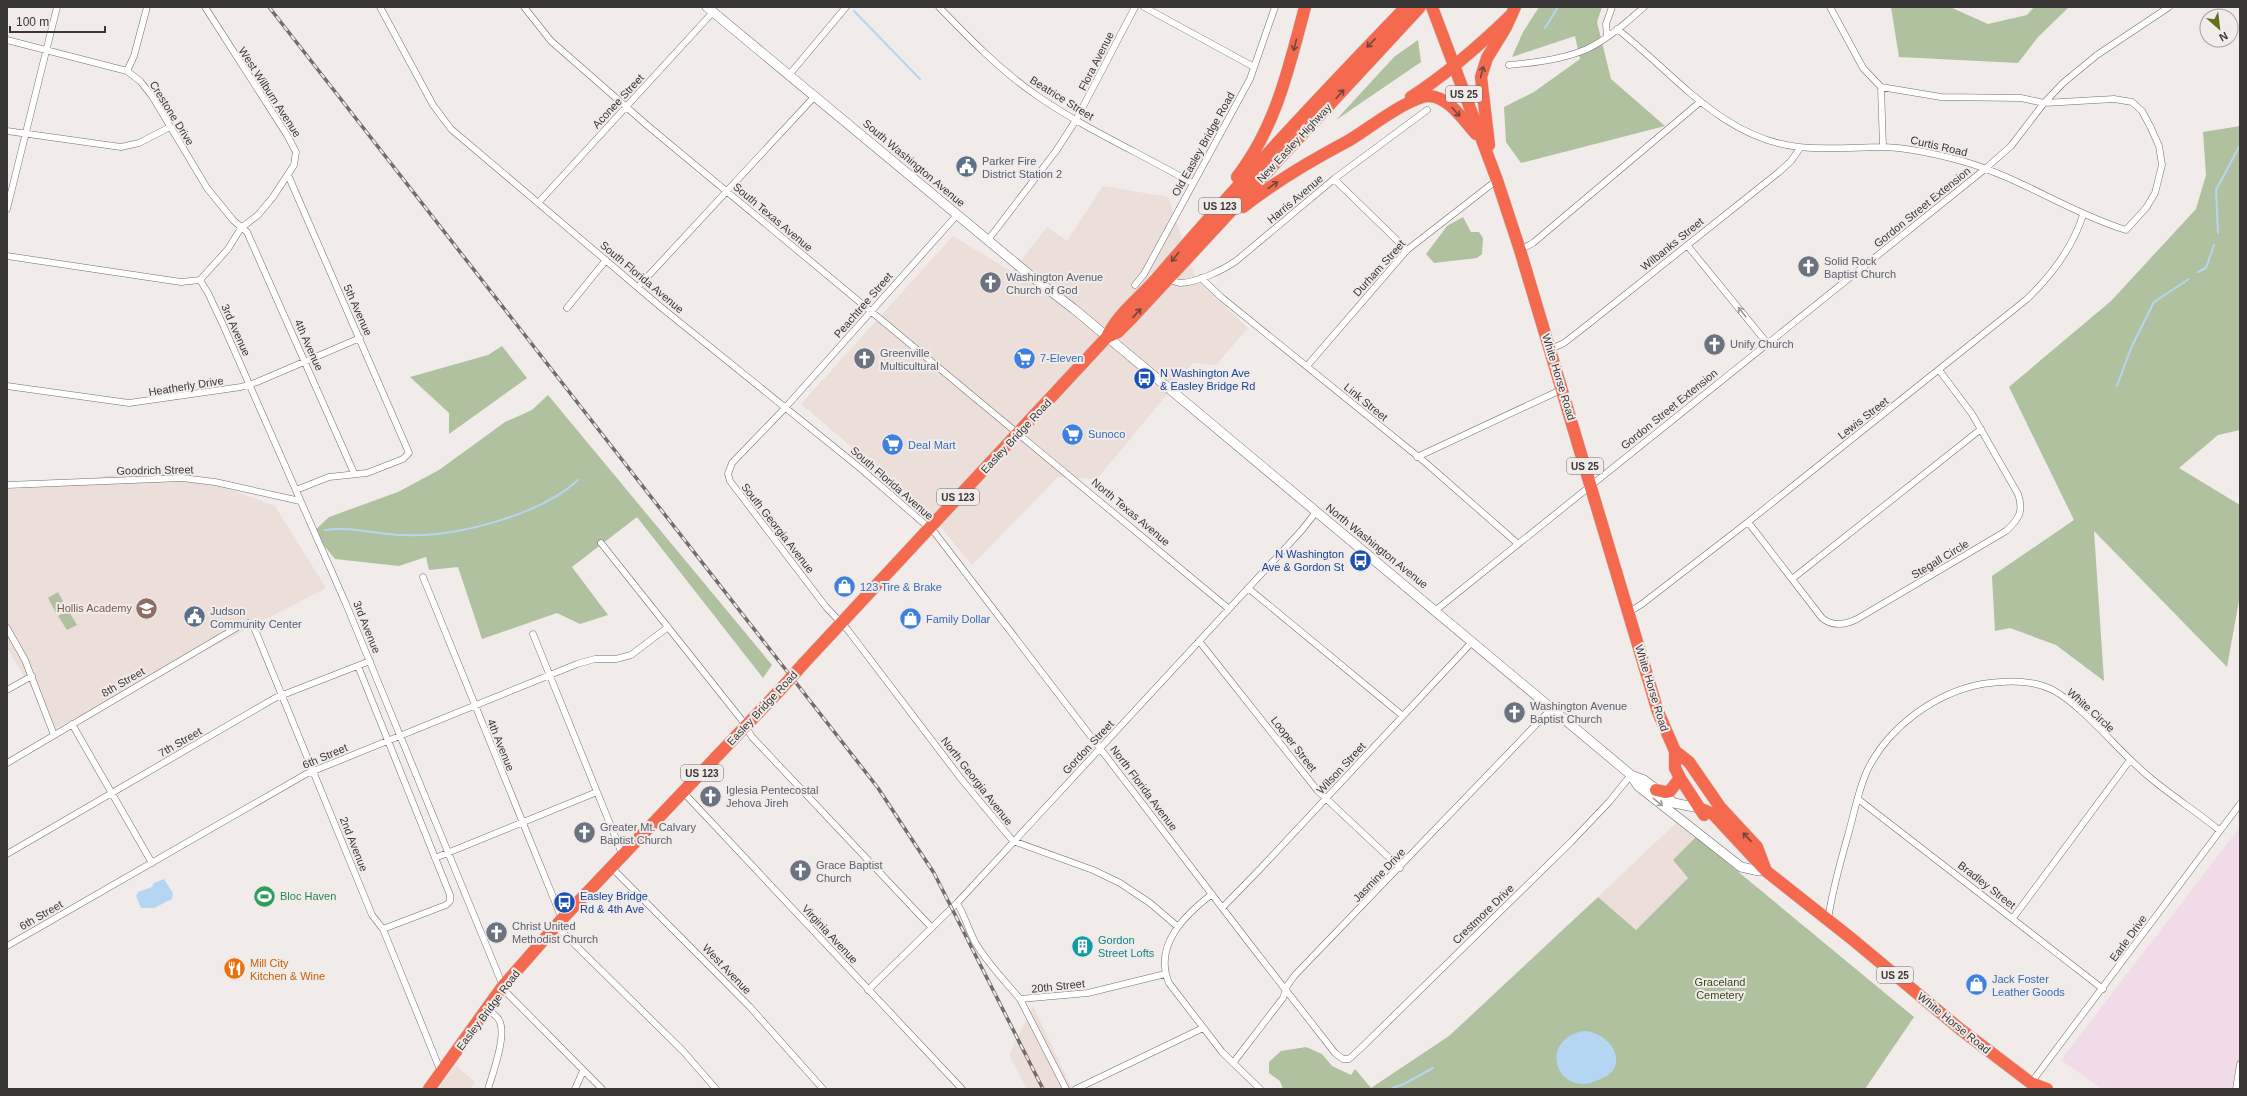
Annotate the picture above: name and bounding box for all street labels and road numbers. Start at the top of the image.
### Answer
street label: Flora Avenue [1076,29,1116,93]
street label: West Wilburn Avenue [236,45,304,139]
street label: Aconee Street [590,71,646,131]
street label: Beatrice Street [1028,74,1096,122]
street label: Crestone Drive [147,79,197,147]
road number: US 25 [1446,86,1482,102]
street label: Old Easley Bridge Road [1169,90,1237,198]
street label: New Easley Highway [1254,101,1334,185]
street label: South Washington Avenue [861,117,967,209]
street label: Curtis Road [1909,134,1969,158]
street label: Gordon Street Extension [1871,164,1973,250]
street label: Harris Avenue [1265,172,1325,226]
street label: South Texas Avenue [731,180,815,254]
road number: US 123 [1199,198,1241,214]
street label: Wilbanks Street [1638,215,1706,273]
street label: Durham Street [1351,237,1407,299]
street label: South Florida Avenue [598,239,686,315]
street label: Peachtree Street [831,270,895,340]
street label: 5th Avenue [341,283,375,337]
street label: 3rd Avenue [219,302,253,358]
street label: 4th Avenue [292,318,326,372]
street label: White Horse Road [1540,332,1578,422]
street label: Gordon Street Extension [1618,366,1720,452]
street label: Heatherly Drive [148,374,224,398]
street label: Link Street [1342,381,1390,423]
street label: Lewis Street [1835,395,1891,441]
street label: Easley Bridge Road [978,396,1054,476]
street label: South Florida Avenue [848,444,936,522]
road number: US 25 [1567,458,1603,474]
street label: Goodrich Street [116,463,194,477]
street label: North Texas Avenue [1090,476,1172,548]
street label: South Georgia Avenue [739,481,817,575]
road number: US 123 [937,489,979,505]
street label: North Washington Avenue [1324,501,1430,591]
street label: Stegall Circle [1909,537,1971,581]
street label: 3rd Avenue [351,599,383,655]
street label: White Horse Road [1633,643,1671,733]
street label: 8th Street [99,665,147,699]
street label: Easley Bridge Road [724,668,800,748]
street label: White Circle [2065,686,2117,734]
street label: Looper Street [1269,714,1319,774]
street label: 4th Avenue [485,717,517,773]
street label: Gordon Street [1060,718,1116,776]
street label: 7th Street [156,725,204,759]
street label: North Georgia Avenue [939,734,1015,828]
street label: Wilson Street [1314,740,1368,796]
street label: 6th Street [301,741,349,771]
street label: North Florida Avenue [1108,743,1180,833]
road number: US 123 [681,765,723,781]
street label: 2nd Avenue [338,815,370,873]
street label: Jasmine Drive [1350,846,1408,904]
street label: Bradley Street [1956,859,2018,911]
street label: Crestmore Drive [1450,882,1516,946]
street label: 6th Street [17,898,65,932]
street label: Virginia Avenue [800,902,860,966]
street label: Earle Drive [2107,912,2149,964]
street label: West Avenue [700,942,754,996]
road number: US 25 [1877,967,1913,983]
street label: Easley Bridge Road [454,968,522,1052]
street label: 20th Street [1031,977,1085,995]
street label: White Horse Road [1915,990,1993,1056]

